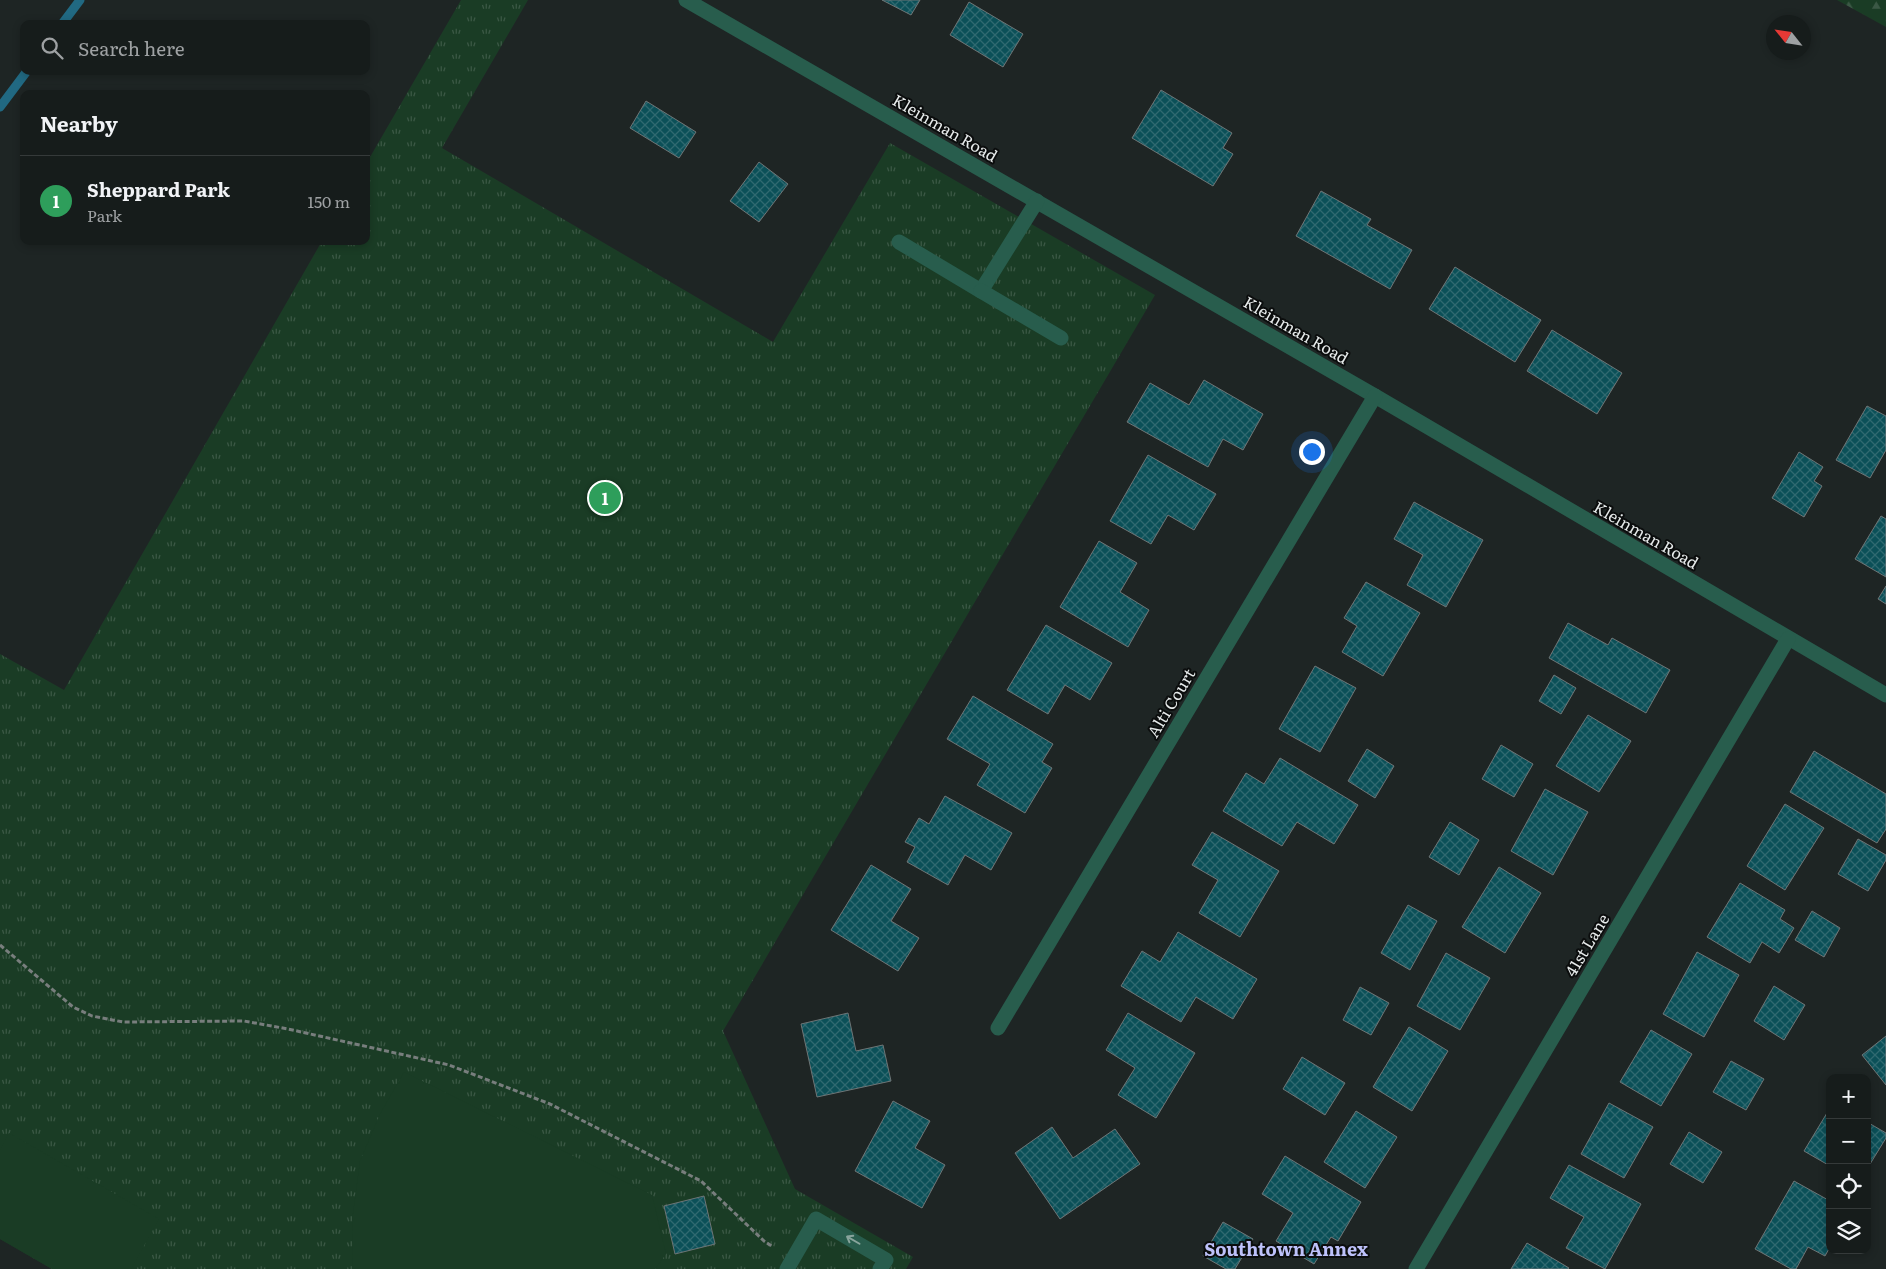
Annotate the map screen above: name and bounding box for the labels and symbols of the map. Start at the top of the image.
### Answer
north arrow [1766,15,1811,60]
street label: Kleinman Road [888,87,1003,167]
street label: Kleinman Road [1239,289,1354,369]
your location [1299,439,1325,465]
pin: 1 [589,479,621,517]
street label: Kleinman Road [1589,494,1704,574]
street label: Alti Court [1140,663,1200,741]
street label: 41st Lane [1558,909,1614,980]
one-way arrow [846,1235,861,1245]
district label: Southtown Annex [1204,1235,1368,1262]

